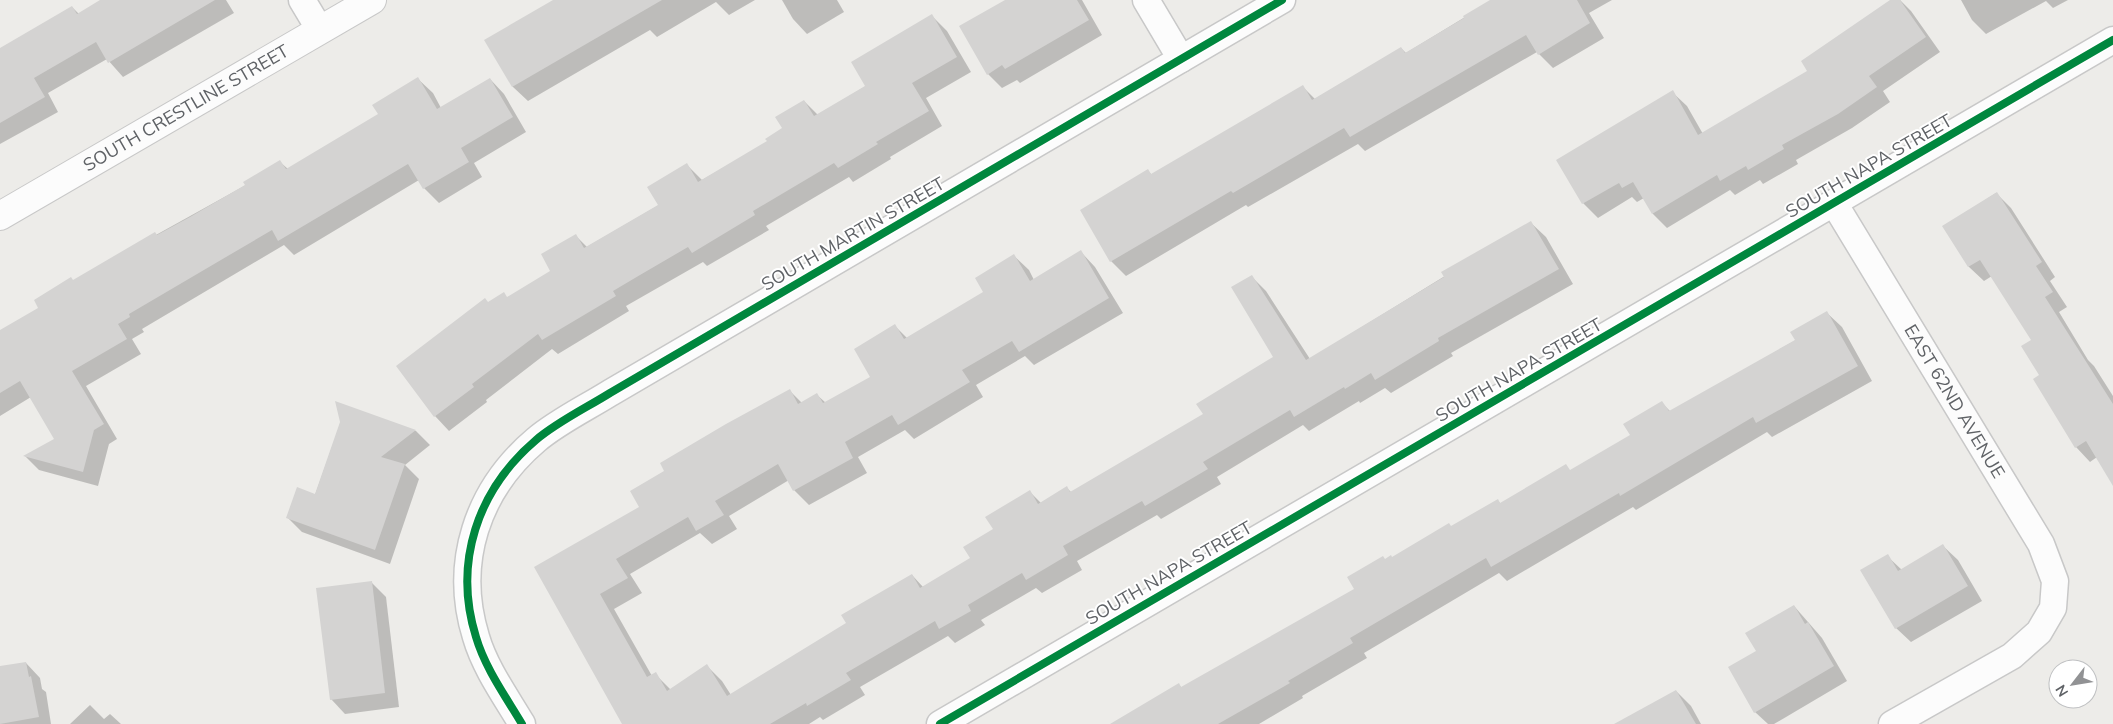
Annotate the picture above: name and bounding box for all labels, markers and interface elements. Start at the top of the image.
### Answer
street label: SOUTH CRESTLINE STREET [79,39,293,176]
street label: SOUTH NAPA STREET [1781,108,1956,223]
street label: SOUTH MARTIN STREET [757,172,949,296]
street label: SOUTH NAPA STREET [1431,312,1606,427]
street label: EAST 62ND AVENUE [1899,320,2010,482]
street label: SOUTH NAPA STREET [1081,515,1256,630]
north arrow [2048,659,2098,709]
text: N [2051,682,2072,700]

